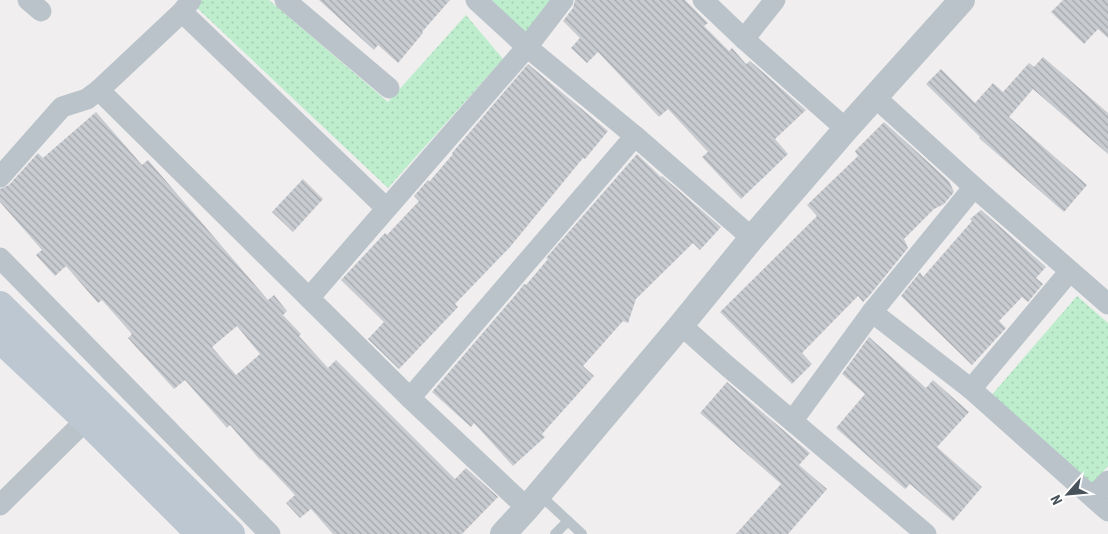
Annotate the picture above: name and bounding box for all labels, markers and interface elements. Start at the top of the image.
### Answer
north arrow [1043,469,1093,519]
text: N [1047,492,1065,507]

